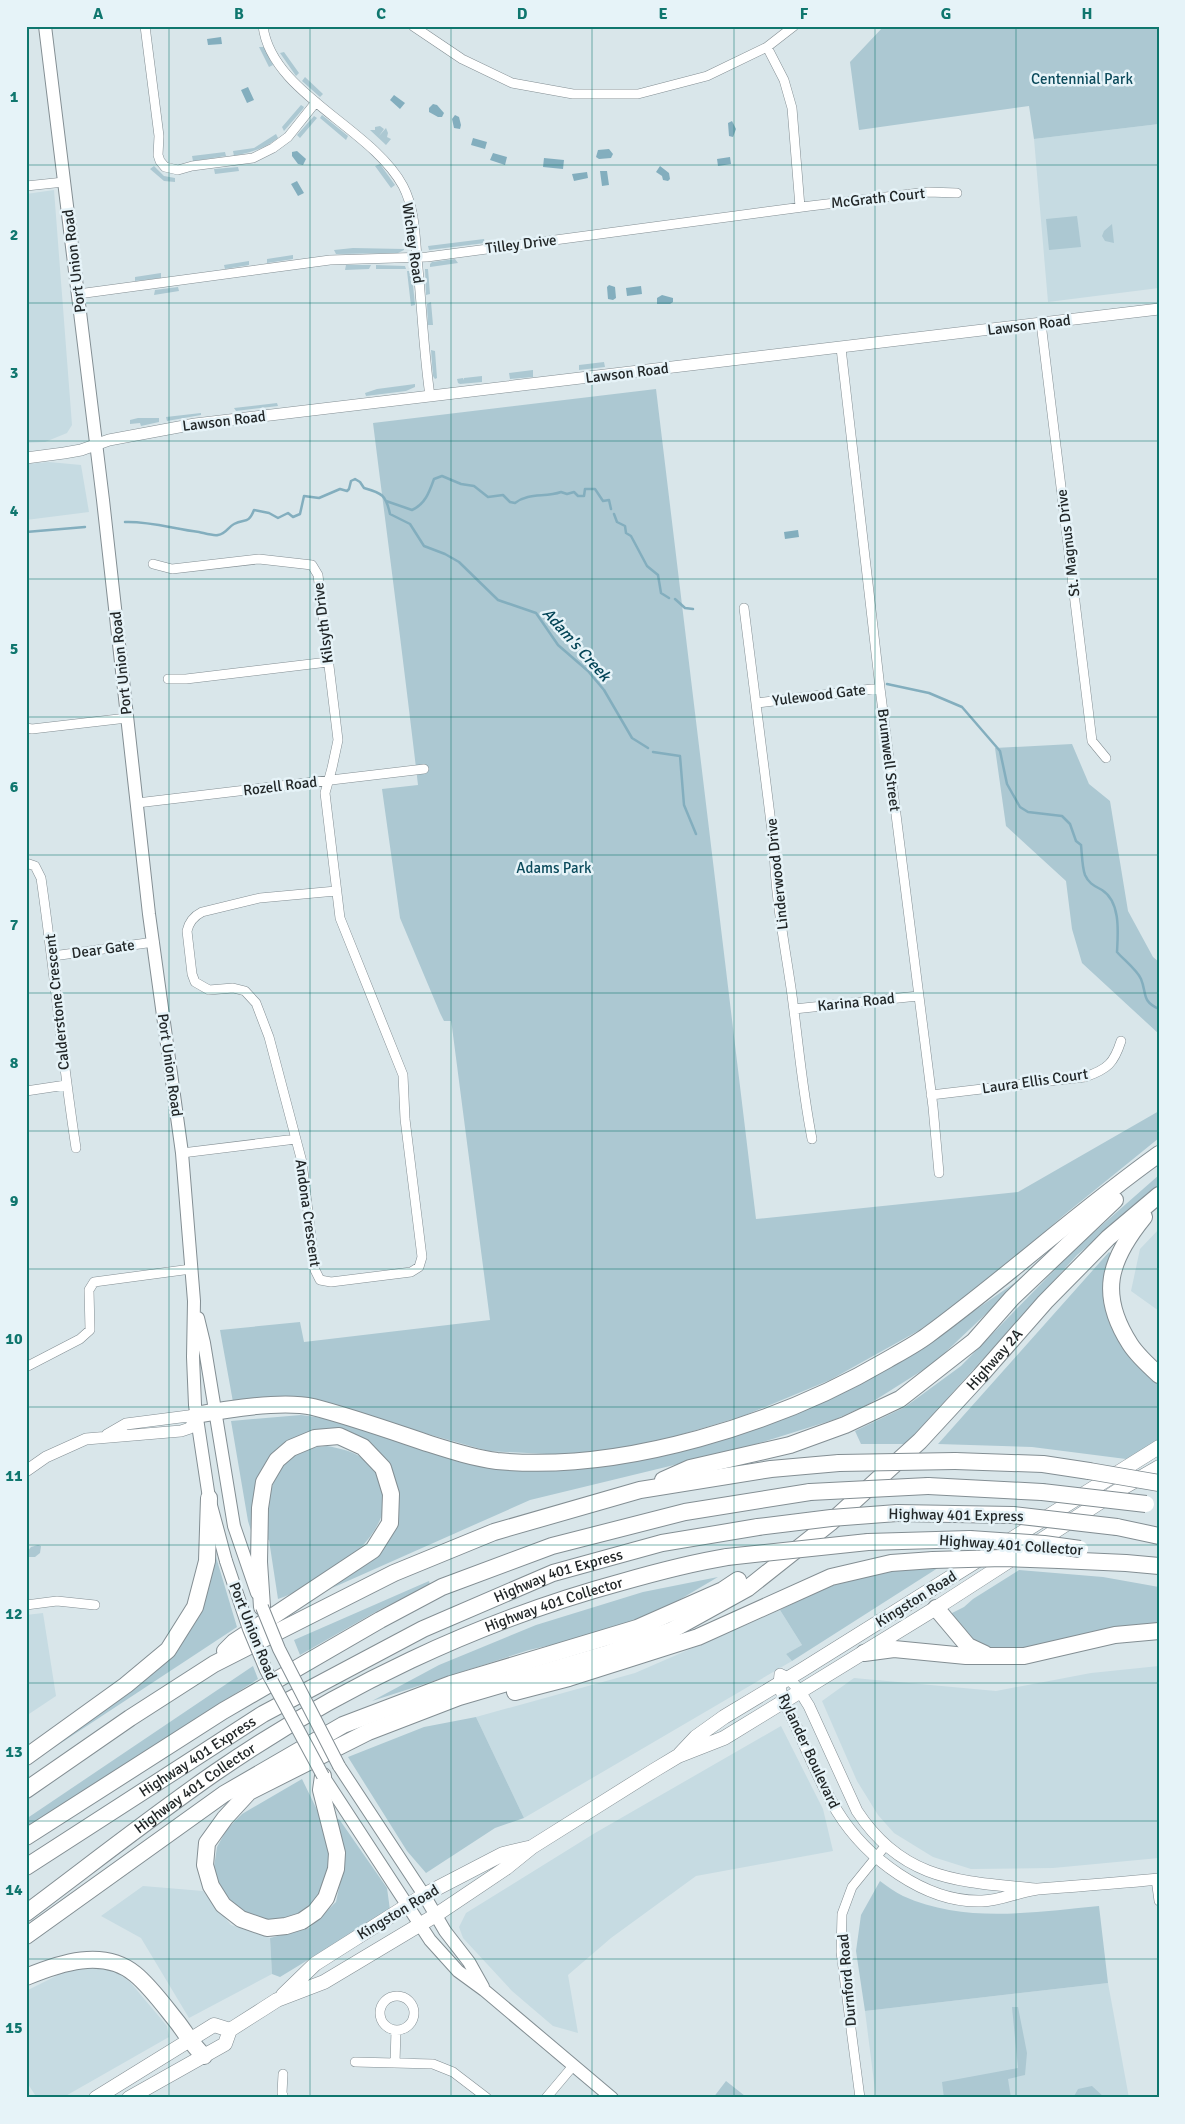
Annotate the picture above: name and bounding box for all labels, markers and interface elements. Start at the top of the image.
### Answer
text: A [93,4,104,24]
text: B [234,4,244,24]
text: C [376,4,386,24]
text: D [517,4,528,24]
text: E [658,4,668,24]
text: F [800,4,809,24]
text: G [941,4,951,24]
text: H [1082,4,1092,24]
park label: Centennial Park [1031,70,1133,88]
text: 1 [10,87,19,107]
street label: McGrath Court [830,184,926,212]
street label: Wichey Road [398,201,428,285]
street label: Port Union Road [59,208,89,314]
text: 2 [10,225,18,245]
street label: Tilley Drive [485,231,557,257]
street label: Lawson Road [986,311,1072,339]
street label: Lawson Road [584,359,670,387]
text: 3 [10,363,18,383]
street label: Lawson Road [181,407,267,435]
street label: St. Magnus Drive [1052,488,1084,598]
text: 4 [10,501,19,521]
street label: Kilsyth Drive [309,581,337,665]
water label: Adam's Creek [538,604,616,687]
street label: Port Union Road [107,610,135,716]
text: 5 [10,639,18,659]
street label: Yulewood Gate [771,680,867,710]
street label: Brumwell Street [874,708,904,812]
street label: Rozell Road [242,773,318,799]
text: 6 [10,777,19,797]
street label: Linderwood Drive [762,817,792,931]
park label: Adams Park [516,859,592,877]
text: 7 [10,915,19,935]
street label: Calderstone Crescent [41,933,73,1071]
street label: Dear Gate [70,936,136,962]
street label: Karina Road [816,989,896,1015]
street label: Port Union Road [154,1012,186,1118]
text: 8 [10,1053,19,1073]
street label: Laura Ellis Court [981,1065,1089,1097]
street label: Andona Crescent [292,1158,324,1268]
text: 9 [10,1191,19,1211]
street label: Highway 2A [963,1325,1026,1394]
text: 10 [5,1329,23,1349]
text: 11 [5,1466,23,1486]
street label: Highway 401 Express [888,1505,1024,1525]
street label: Highway 401 Collector [938,1531,1084,1559]
street label: Highway 401 Express [491,1545,625,1606]
street label: Kingston Road [872,1567,960,1631]
street label: Highway 401 Collector [482,1573,625,1636]
street label: Port Union Road [225,1579,281,1683]
text: 12 [5,1604,23,1624]
street label: Rylander Boulevard [774,1691,844,1811]
street label: Highway 401 Express [136,1712,260,1801]
street label: Highway 401 Collector [131,1739,259,1837]
text: 13 [5,1742,23,1762]
text: 14 [5,1880,23,1900]
street label: Kingston Road [354,1881,442,1943]
street label: Durnford Road [834,1933,860,2027]
text: 15 [5,2018,23,2038]

